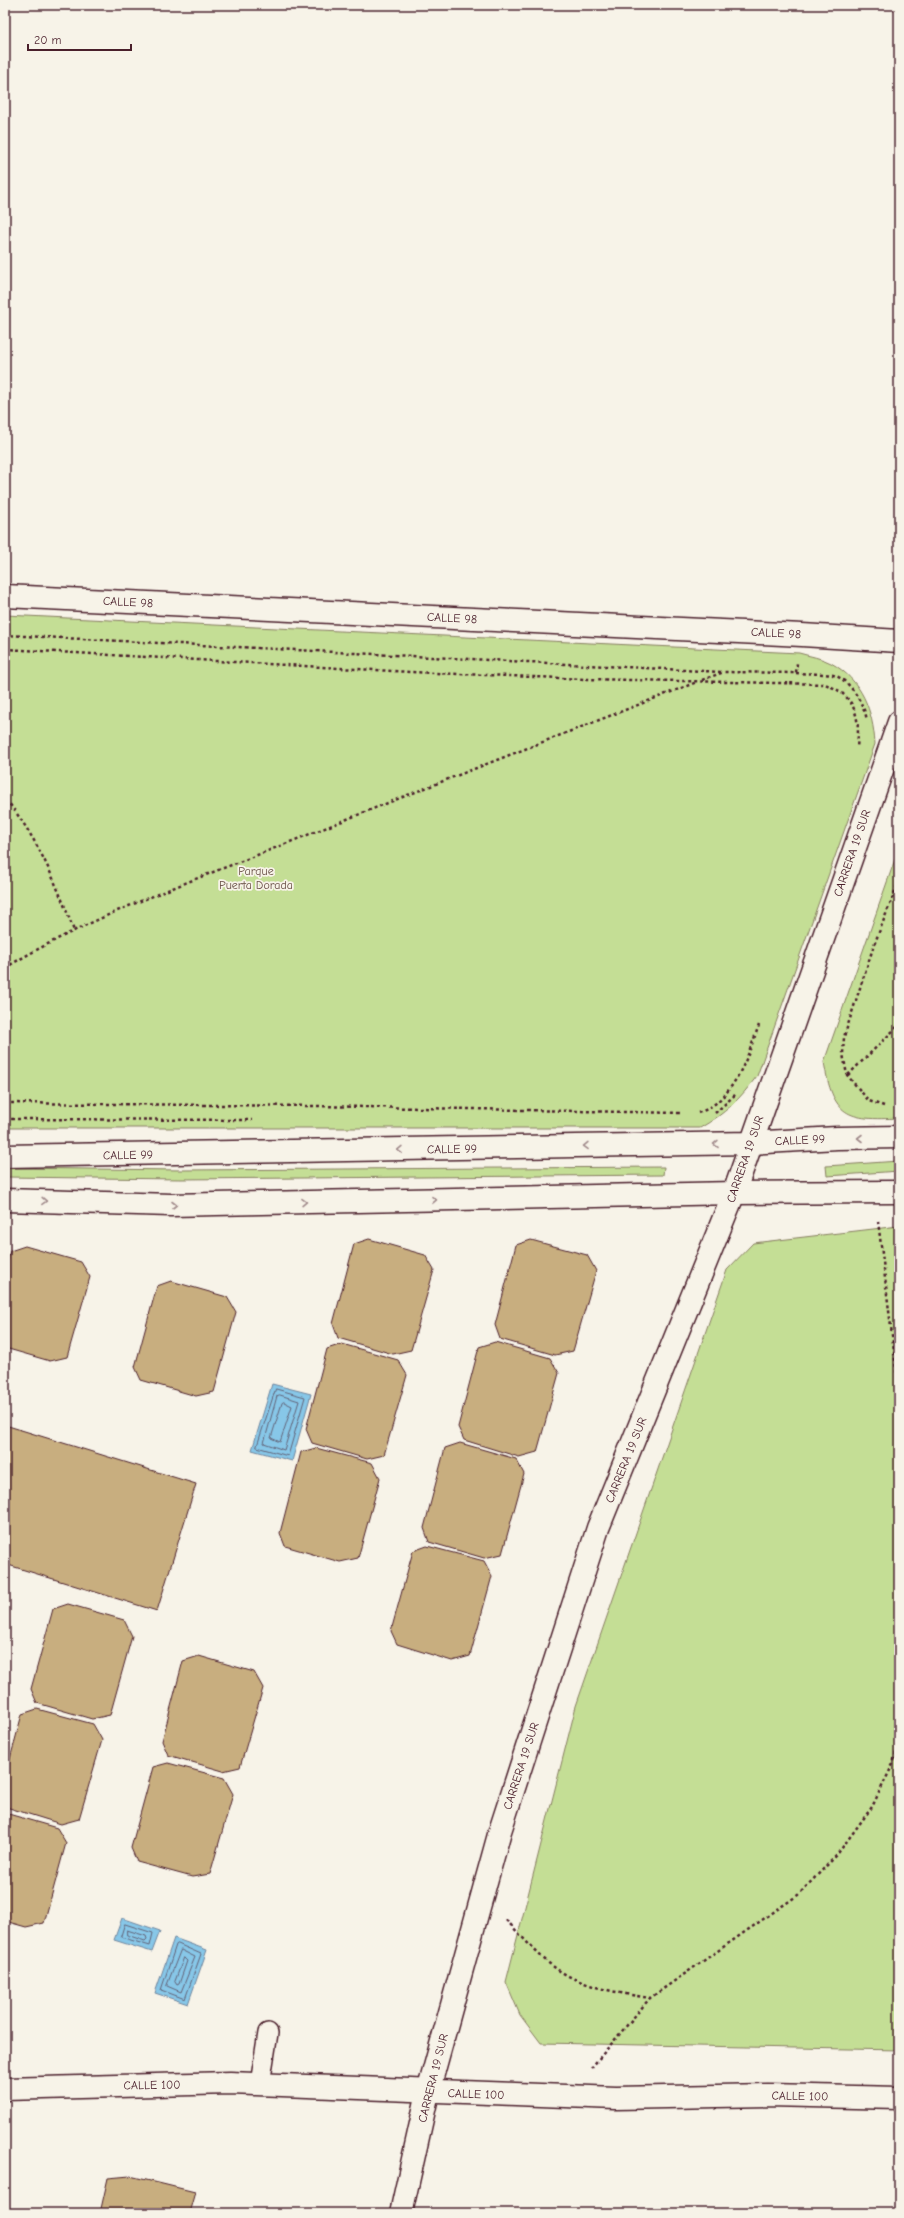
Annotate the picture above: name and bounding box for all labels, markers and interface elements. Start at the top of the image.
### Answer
scale bar [28,26,131,52]
text: 20 m [34,33,62,47]
street label: CALLE 98 [103,594,153,610]
street label: CALLE 98 [427,610,477,626]
street label: CALLE 98 [751,625,801,641]
street label: CARRERA 19 SUR [831,808,873,898]
park label: Parque Puerta Dorada [219,864,293,892]
street label: CARRERA 19 SUR [724,1114,766,1204]
street label: CALLE 99 [774,1132,826,1148]
one-way arrow [857,1134,863,1142]
one-way arrow [713,1140,719,1148]
street label: CALLE 99 [427,1142,477,1156]
one-way arrow [583,1142,589,1150]
one-way arrow [397,1145,403,1154]
street label: CALLE 99 [103,1148,153,1162]
one-way arrow [431,1195,437,1204]
one-way arrow [41,1197,47,1205]
one-way arrow [301,1198,307,1206]
one-way arrow [171,1201,177,1209]
street label: CARRERA 19 SUR [602,1415,650,1505]
street label: CARRERA 19 SUR [500,1720,542,1812]
street label: CARRERA 19 SUR [415,2032,451,2124]
street label: CALLE 100 [123,2078,181,2092]
street label: CALLE 100 [447,2086,505,2102]
street label: CALLE 100 [771,2089,829,2103]

